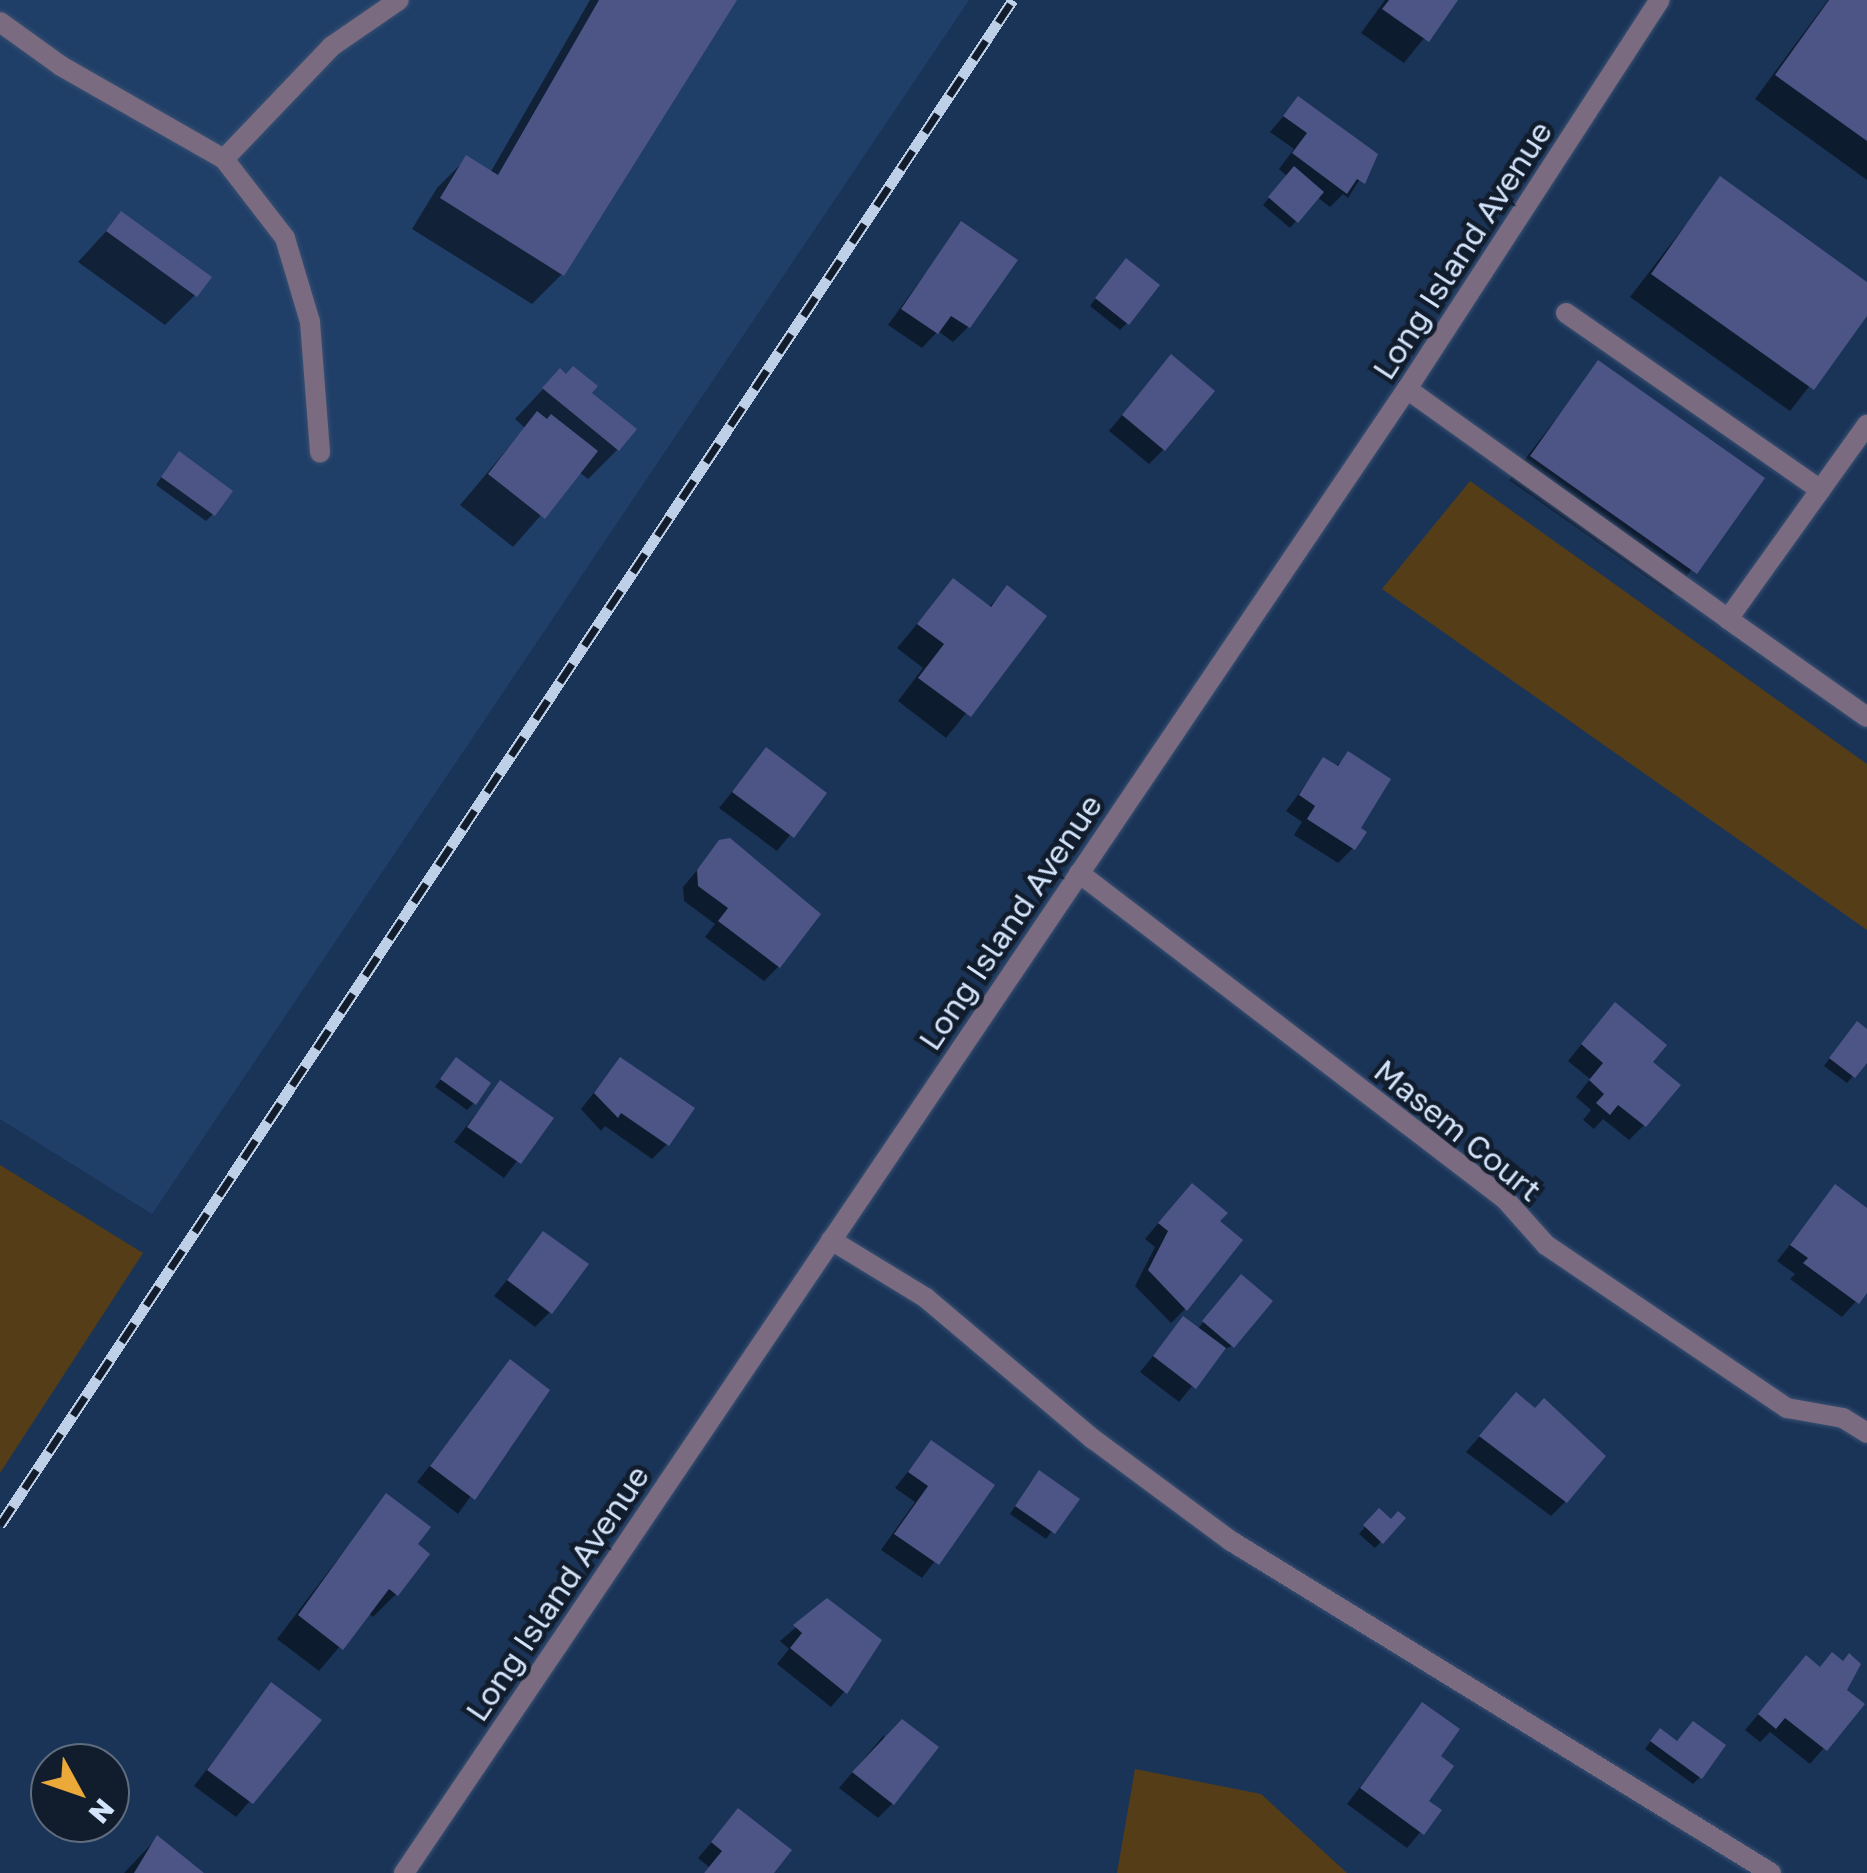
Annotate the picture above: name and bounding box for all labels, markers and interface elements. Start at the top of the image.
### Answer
street label: Long Island Avenue [1364,114,1560,386]
street label: Long Island Avenue [910,787,1110,1057]
street label: Masem Court [1367,1051,1549,1209]
street label: Long Island Avenue [457,1458,657,1728]
north arrow [30,1743,130,1843]
text: N [82,1793,121,1830]

